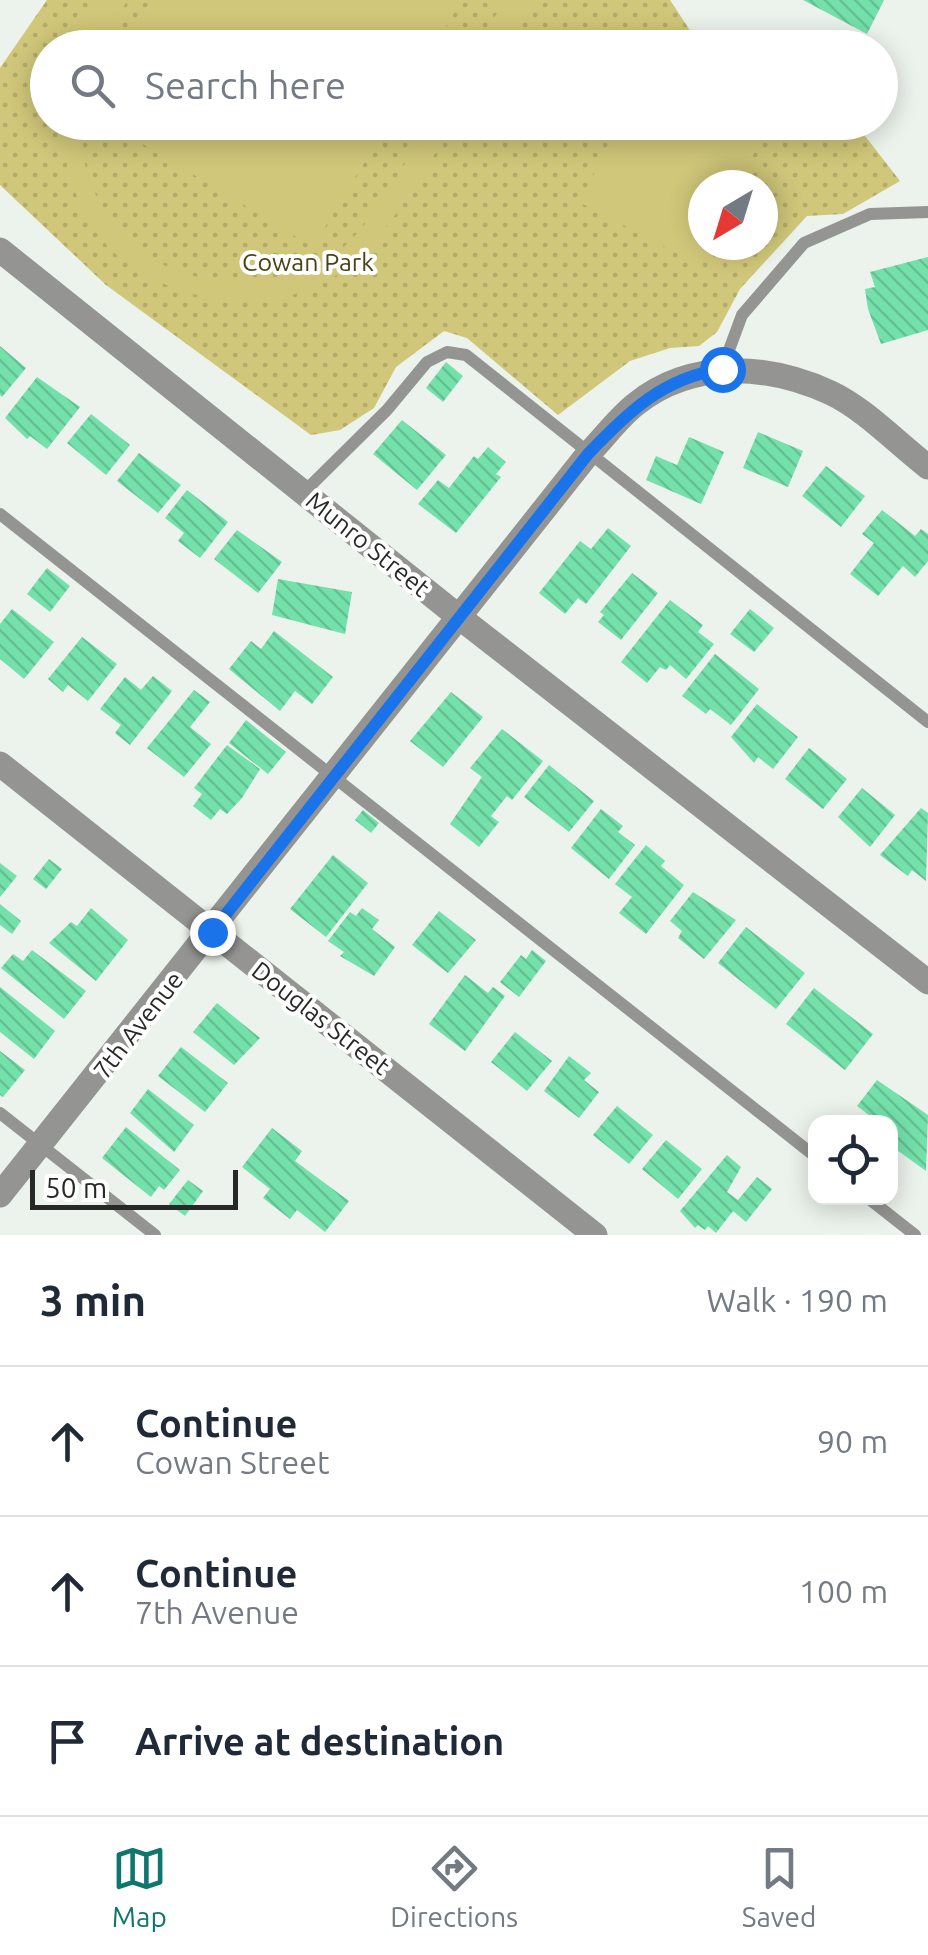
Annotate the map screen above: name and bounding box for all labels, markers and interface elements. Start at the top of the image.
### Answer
search box [30,30,898,140]
icon: search [65,58,120,113]
text: Search here [145,64,346,106]
north arrow [688,170,778,260]
park label: Cowan Park [242,248,374,276]
route start [700,347,746,393]
street label: Munro Street [301,486,435,602]
route end [190,910,236,956]
street label: Douglas Street [247,956,395,1080]
street label: 7th Avenue [88,966,188,1084]
map controls [808,1115,898,1205]
button: locate [808,1115,898,1205]
scale bar [30,1165,238,1210]
text: 50 m [45,1172,107,1203]
text: 3 min [40,1277,146,1324]
text: Walk · 190 m [706,1282,888,1318]
text: Continue [135,1402,297,1444]
icon: ahead [40,1414,95,1469]
text: 90 m [817,1423,888,1459]
text: Cowan Street [135,1444,329,1480]
text: Continue [135,1552,297,1594]
icon: ahead [40,1564,95,1619]
text: 100 m [799,1573,888,1609]
text: 7th Avenue [135,1594,299,1630]
icon: arrive [40,1714,95,1769]
text: Arrive at destination [135,1720,504,1762]
tab: Map [112,1841,167,1932]
tab: Directions [390,1841,518,1932]
tab: Saved [742,1841,816,1932]

